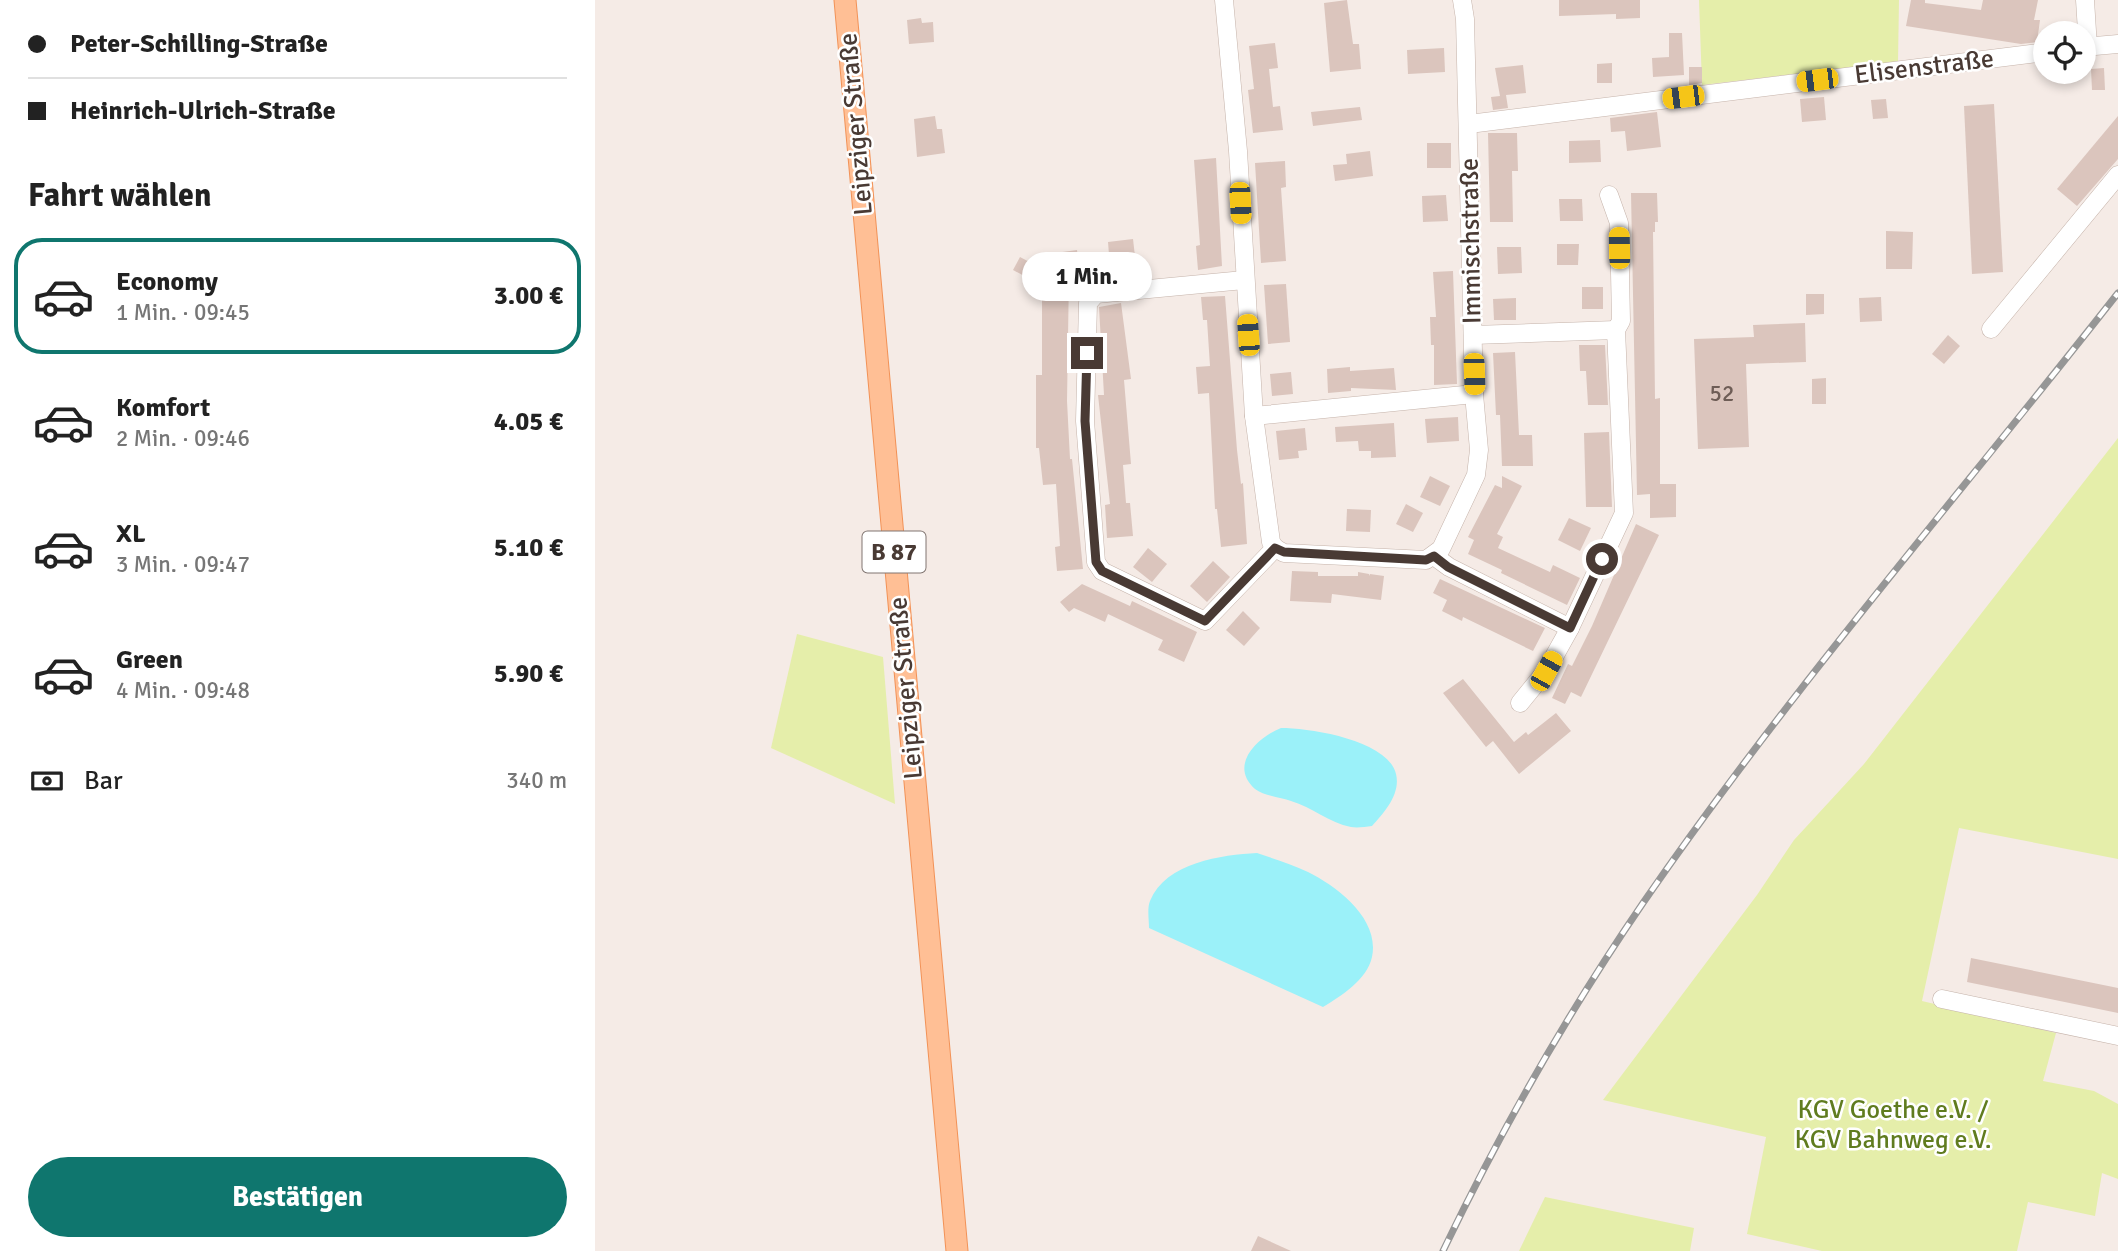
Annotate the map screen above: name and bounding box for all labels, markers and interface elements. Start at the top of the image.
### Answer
map controls [2033,21,2096,84]
button: locate [2033,21,2096,84]
text: Peter-Schilling-Straße [70,28,328,60]
street label: Leipziger Straße [832,32,880,216]
street label: Elisenstraße [1852,43,1996,91]
car [1795,67,1840,93]
car [1661,84,1706,110]
text: Heinrich-Ulrich-Straße [70,95,336,127]
street label: Immischstraße [1454,158,1488,324]
text: Fahrt wählen [28,176,212,215]
car [1229,181,1252,225]
car [1609,227,1630,269]
callout: 1 Min. [1022,252,1152,300]
text: 1 Min. [1056,262,1118,291]
icon: car [32,265,95,328]
text: Economy [116,266,218,298]
text: 3.00 € [494,280,563,312]
text: 1 Min. · 09:45 [116,298,250,327]
car [1237,313,1260,357]
route end [1071,337,1103,369]
car [1463,353,1486,395]
house number: 52 [1710,379,1734,408]
icon: car [32,391,95,454]
text: Komfort [116,392,210,424]
text: 4.05 € [494,406,563,438]
text: 2 Min. · 09:46 [116,424,250,453]
icon: car [32,517,95,580]
text: XL [116,518,146,550]
text: 5.10 € [494,532,563,564]
road number: B 87 [863,532,925,572]
route start [1586,543,1618,575]
text: 3 Min. · 09:47 [116,550,250,579]
street label: Leipziger Straße [882,596,930,780]
icon: car [32,643,95,706]
text: Green [116,644,183,676]
car [1527,648,1566,694]
text: 5.90 € [494,658,563,690]
text: 4 Min. · 09:48 [116,676,250,705]
icon: cash [28,762,66,800]
text: Bar [84,765,122,797]
text: 340 m [506,766,567,795]
park label: KGV Goethe e.V. / KGV Bahnweg e.V. [1794,1094,1992,1156]
button: Bestätigen [28,1157,567,1237]

